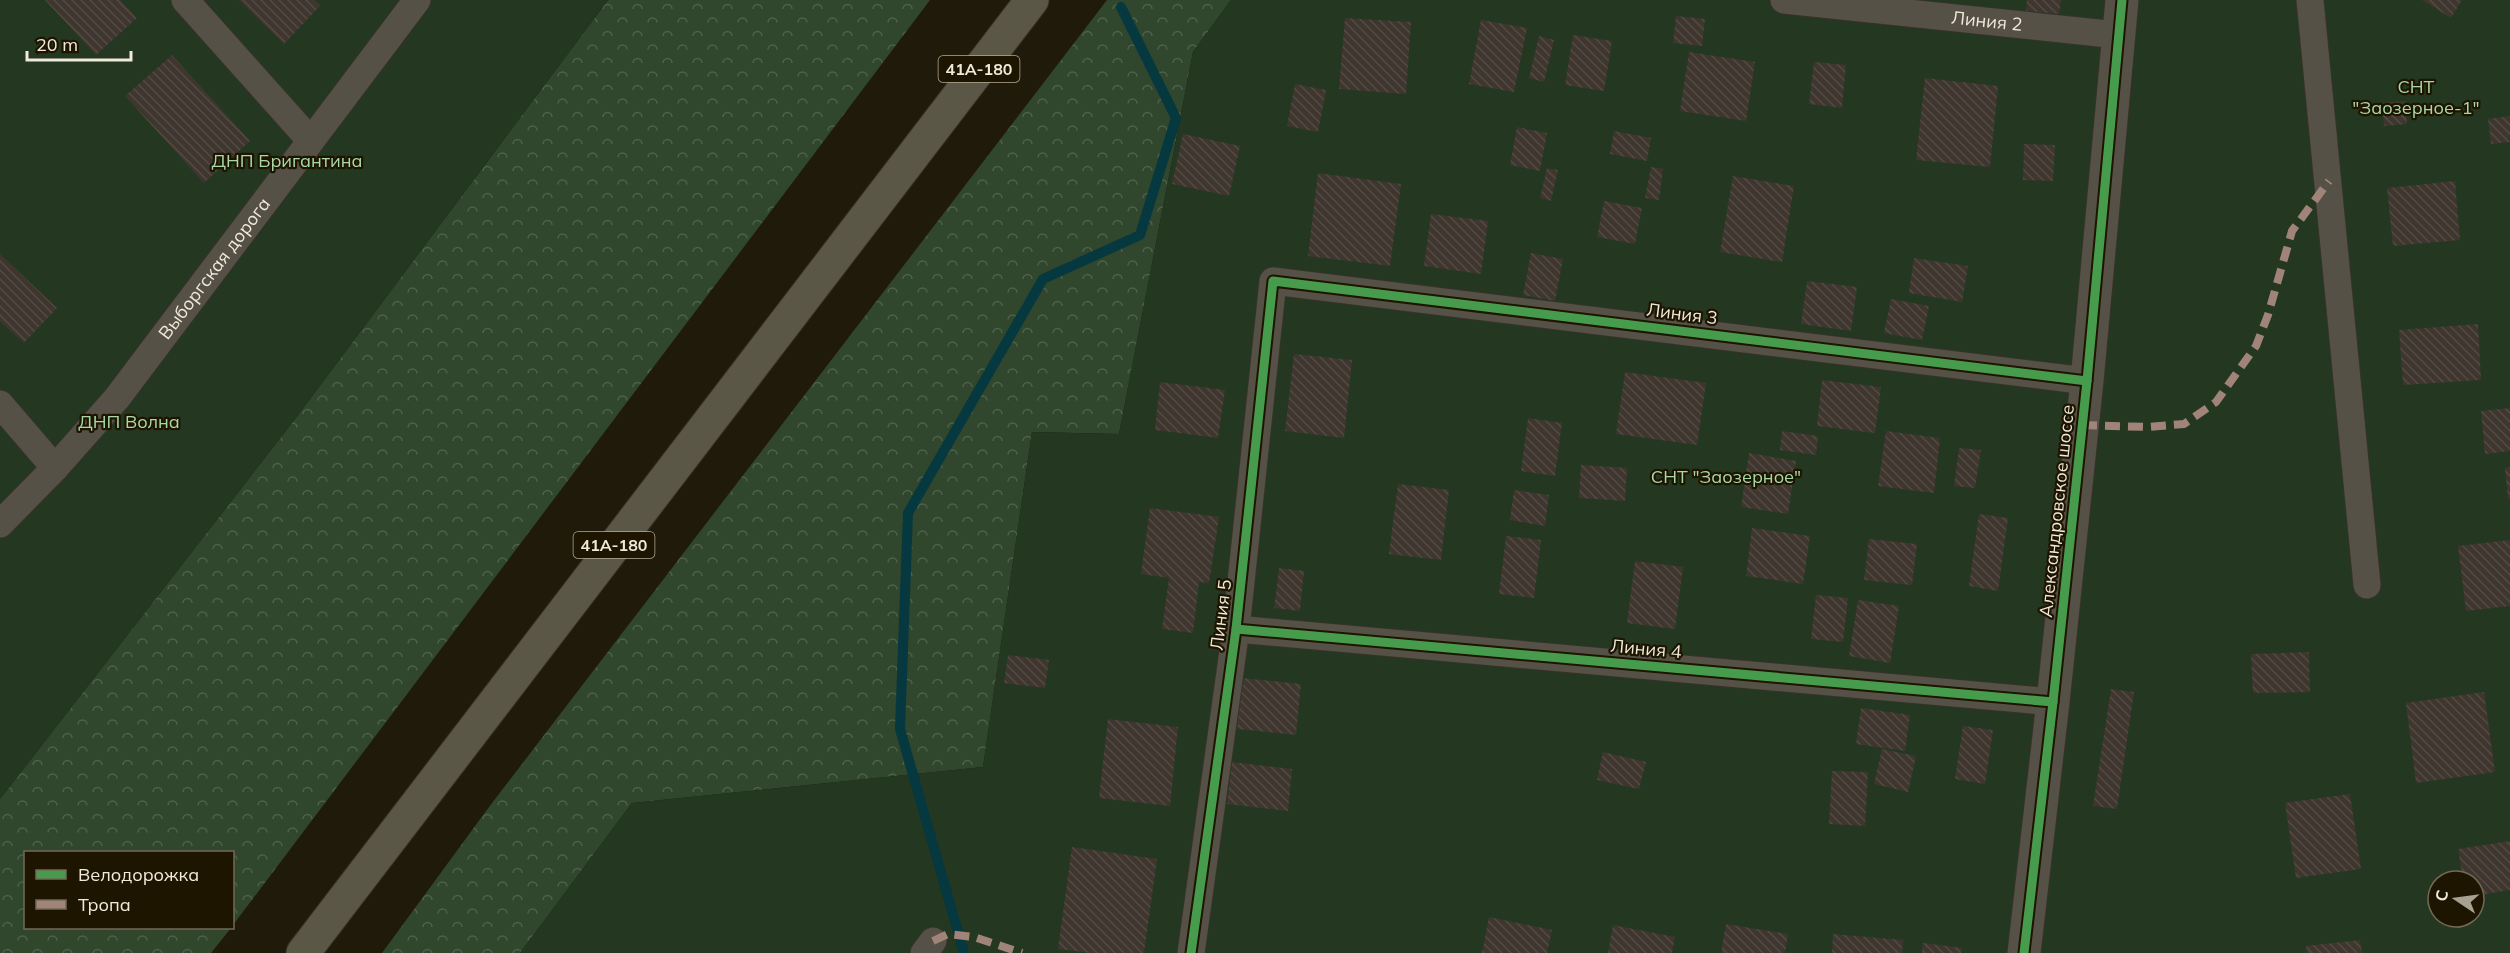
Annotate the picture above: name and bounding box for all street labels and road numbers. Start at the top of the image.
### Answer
street label: Линия 2 [1950,6,2024,36]
road number: 41А-180 [938,56,1020,82]
street label: Выборгская дорога [153,193,275,344]
street label: Линия 3 [1645,298,1719,329]
street label: Александровское шоссе [2034,403,2079,619]
road number: 41А-180 [574,532,654,558]
street label: Линия 5 [1205,578,1236,652]
street label: Линия 4 [1610,634,1683,663]

